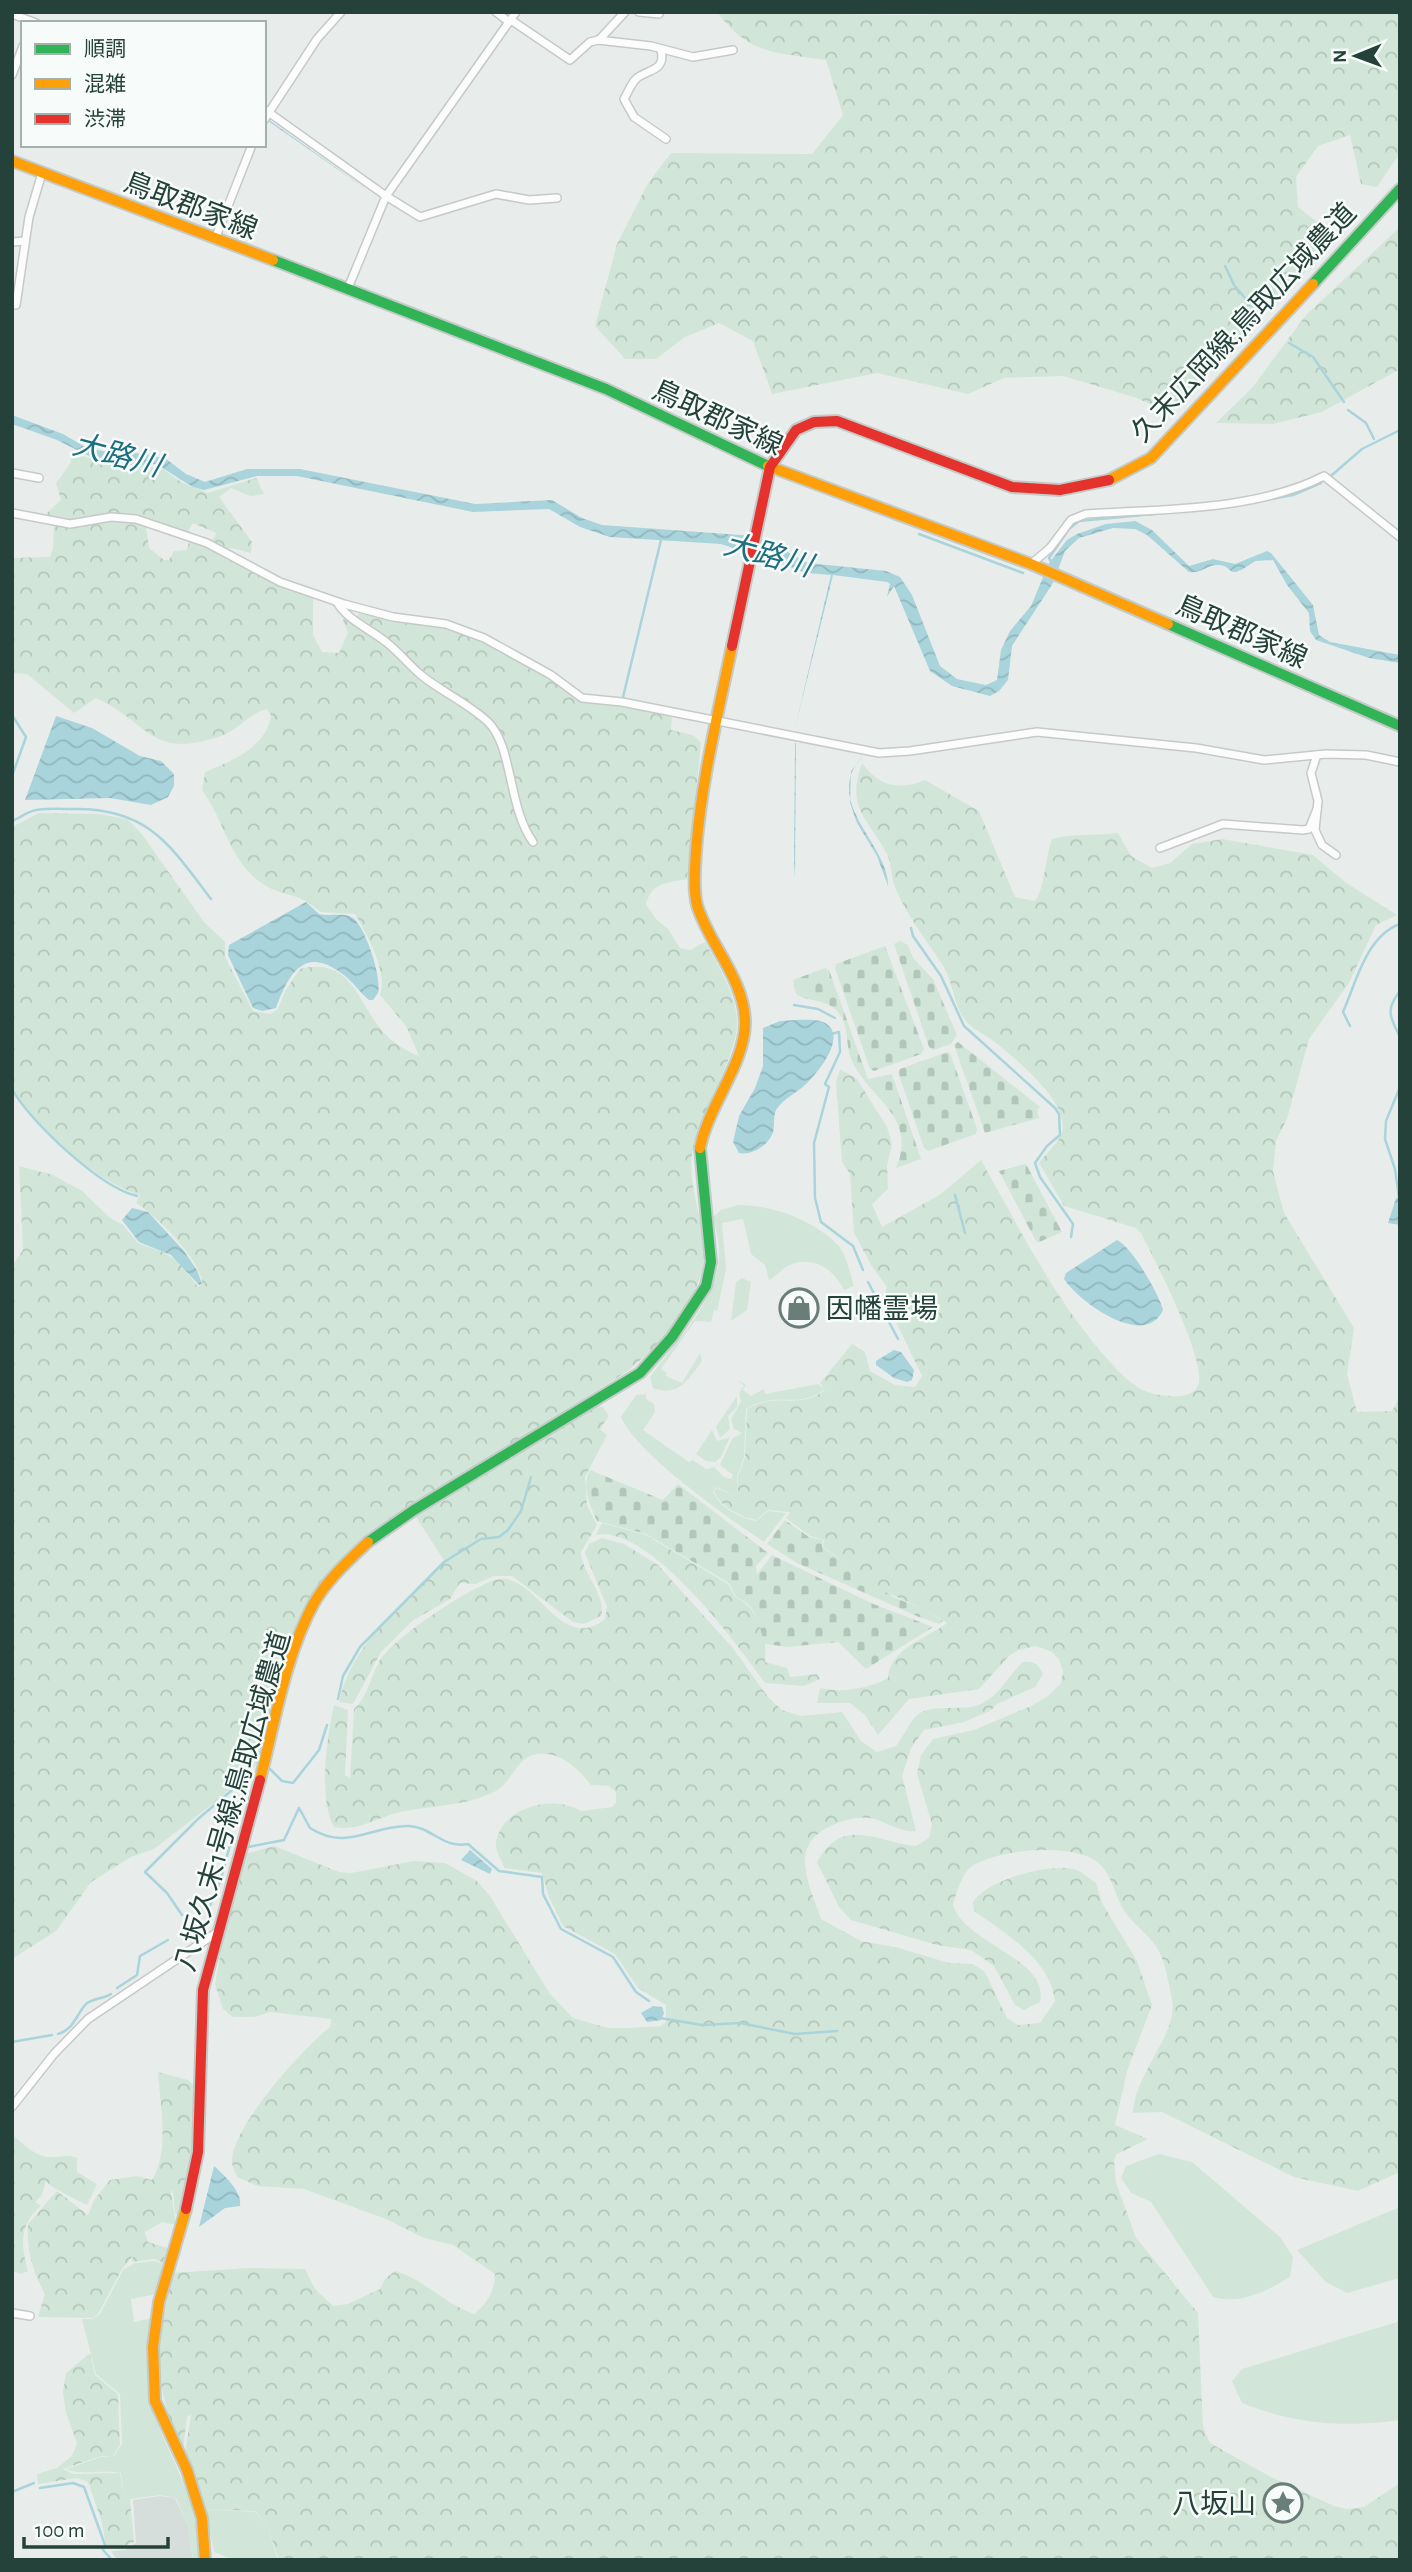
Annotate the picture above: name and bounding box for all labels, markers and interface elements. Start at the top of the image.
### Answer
legend [21,21,266,147]
north arrow [1321,21,1391,91]
text: 順調 [84,38,126,60]
text: N [1331,49,1350,63]
text: 混雑 [84,73,126,95]
text: 渋滞 [84,108,126,130]
street label: 鳥取郡家線 [120,167,261,245]
street label: 久末広岡線;鳥取広域農道 [1126,197,1362,448]
street label: 鳥取郡家線 [648,375,787,461]
water label: 大路川 [69,428,168,483]
water label: 大路川 [720,528,819,583]
street label: 鳥取郡家線 [1172,590,1312,674]
shop icon: 因幡霊場 [778,1287,820,1329]
place label: 因幡霊場 [826,1294,938,1324]
street label: 八坂久末1号線;鳥取広域農道 [170,1628,296,1975]
place icon: 八坂山 [1262,2482,1304,2524]
place label: 八坂山 [1172,2489,1256,2519]
scale bar [24,2506,168,2550]
text: 100 m [35,2520,85,2541]

